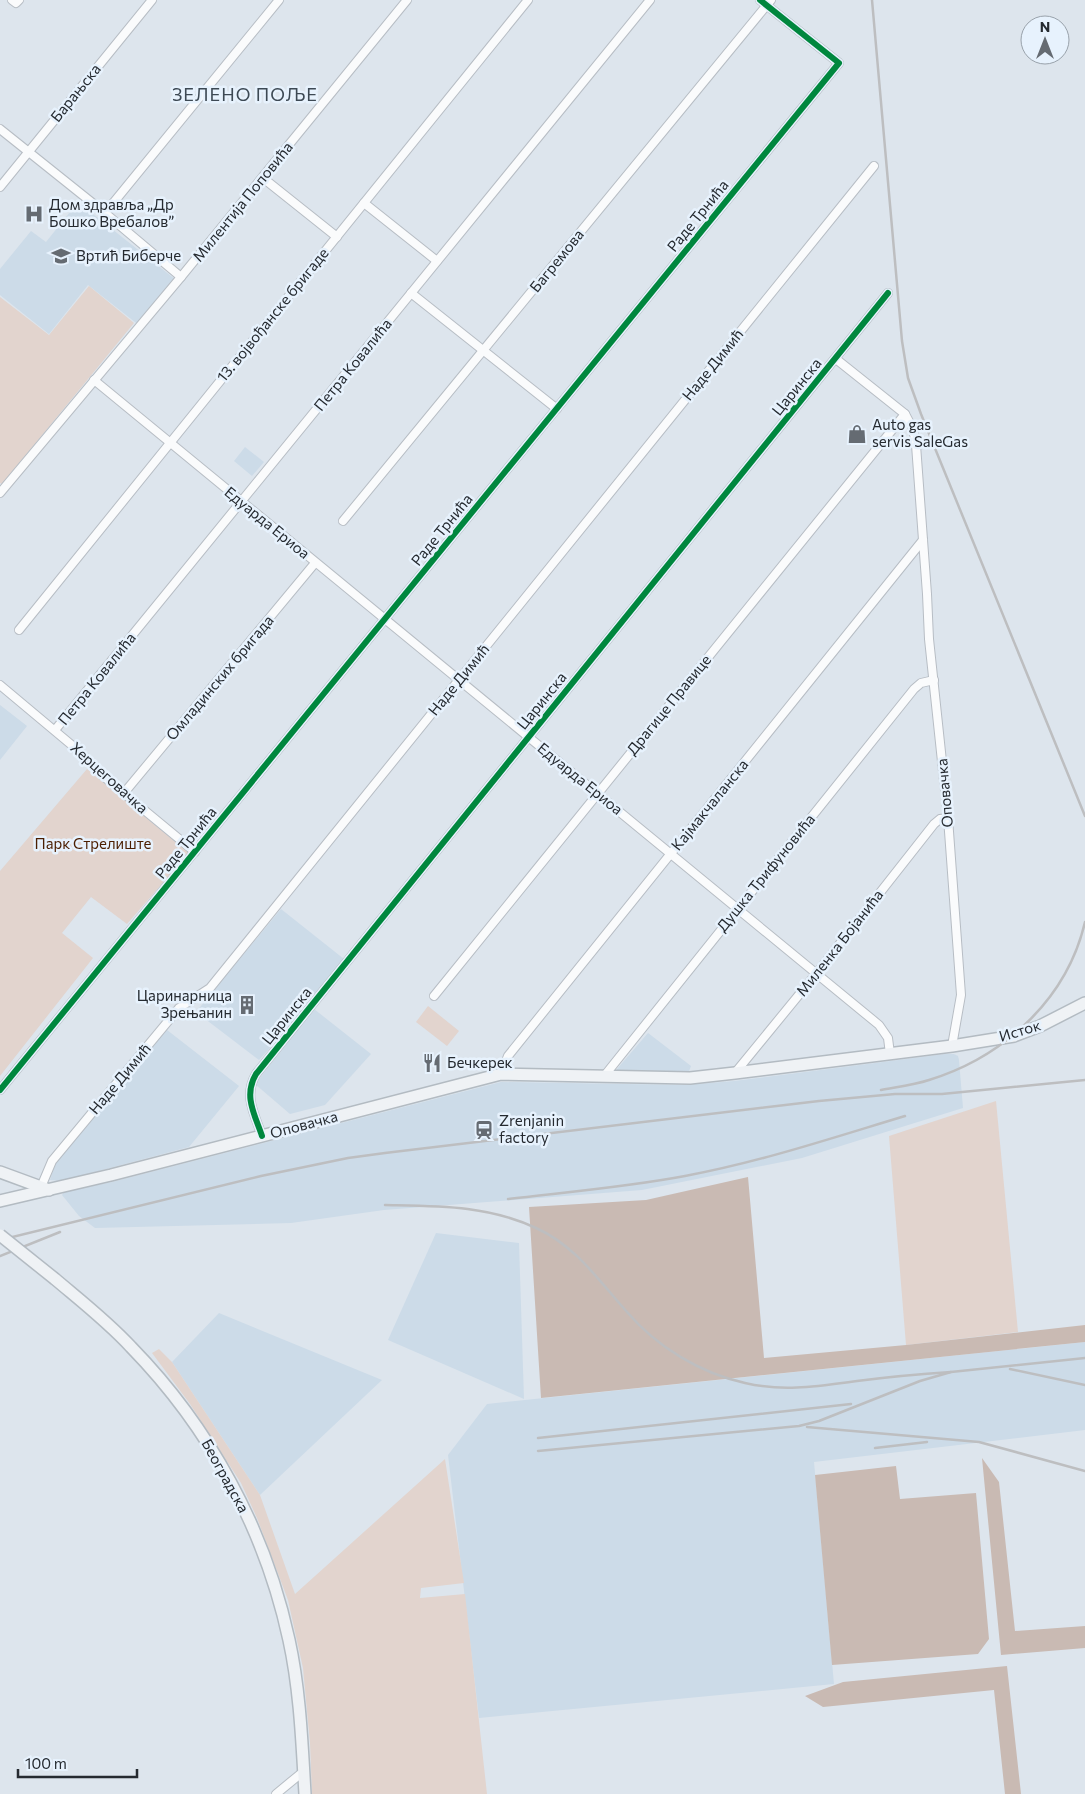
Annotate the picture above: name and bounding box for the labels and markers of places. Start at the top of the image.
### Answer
place label: Дом здравља „Др Бошко Вребалов” [49,195,174,230]
hospital icon: Дом здравља „Др Бошко Вребалов” [23,203,45,225]
school or university icon: Вртић Биберче [50,245,72,267]
place label: Вртић Биберче [76,246,181,264]
place label: Auto gas servis SaleGas [872,415,968,450]
shop icon: Auto gas servis SaleGas [846,423,868,445]
place label: Царинарница Зрењанин [137,986,232,1021]
building icon: Царинарница Зрењанин [236,994,258,1016]
restaurant icon: Бечкерек [421,1052,443,1074]
place label: Бечкерек [447,1053,513,1071]
place label: Zrenjanin factory [499,1111,564,1146]
station icon: Zrenjanin factory [473,1119,495,1141]

